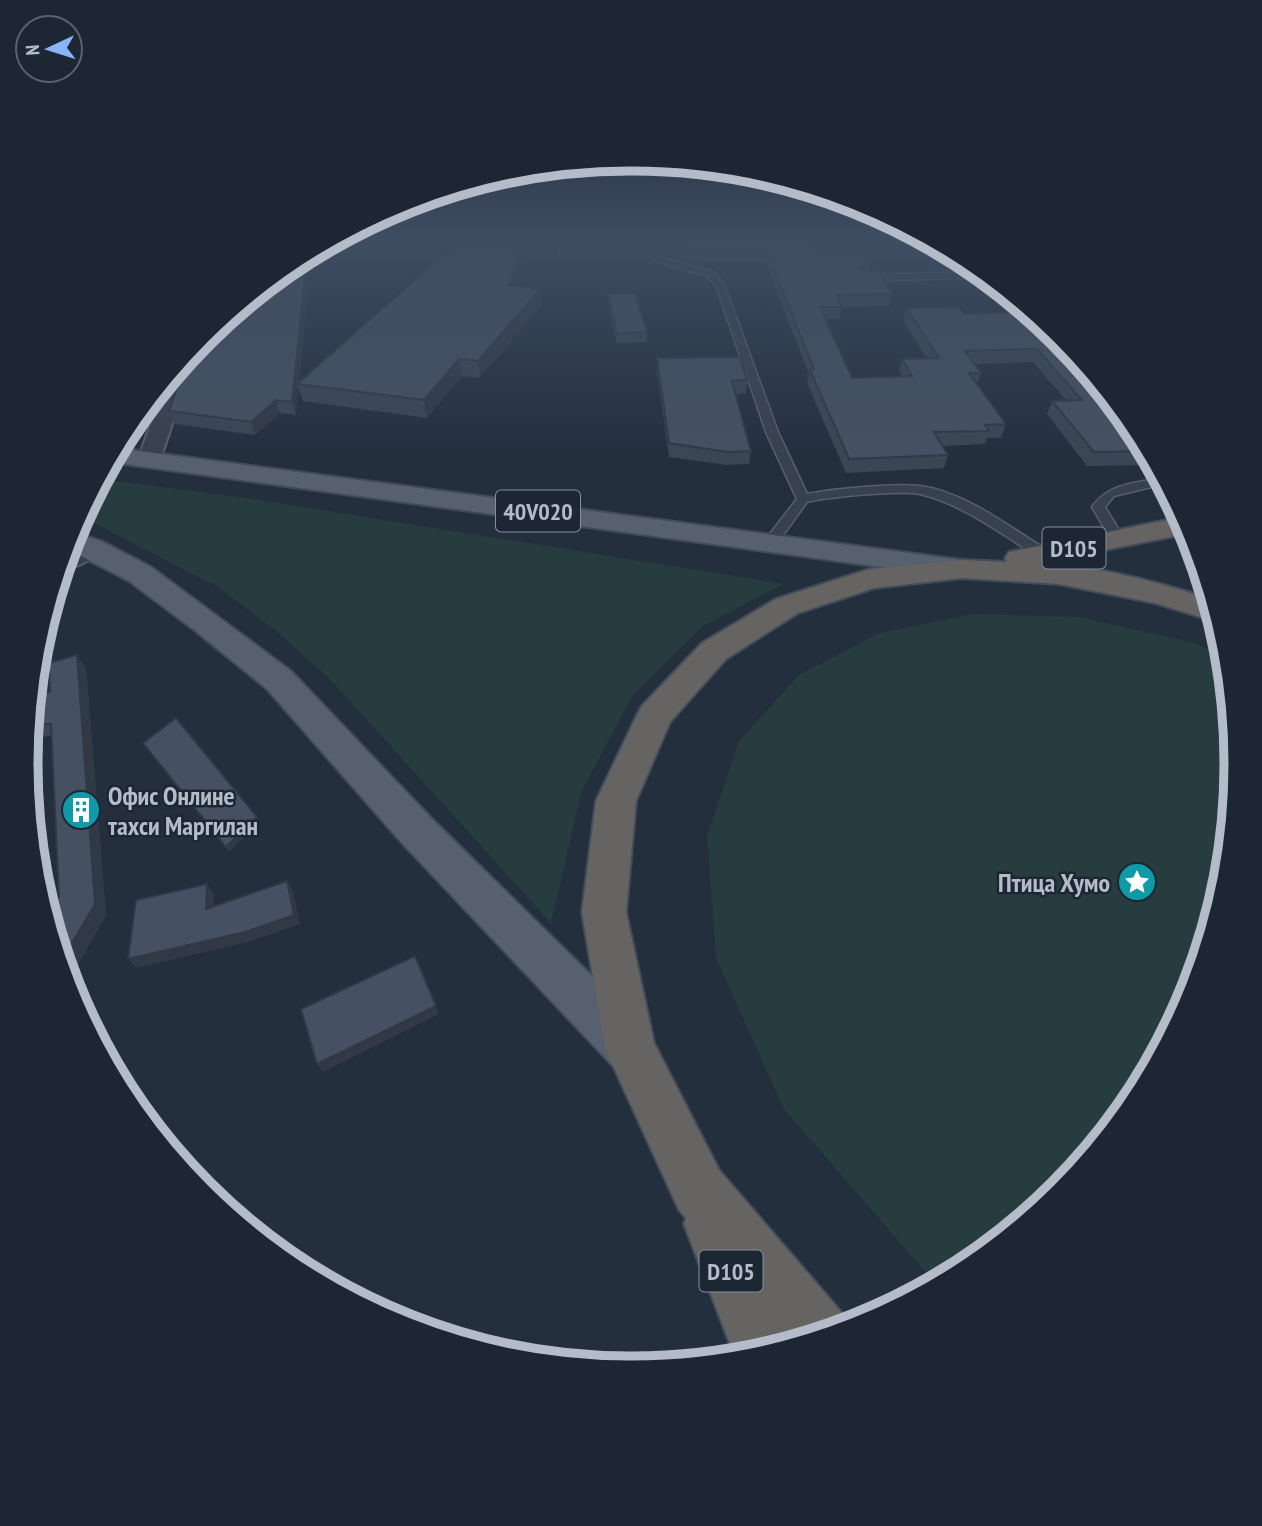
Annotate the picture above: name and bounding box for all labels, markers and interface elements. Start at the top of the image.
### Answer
north arrow [14,14,84,84]
text: N [20,44,44,56]
road number: 40V020 [496,490,580,532]
road number: D105 [1042,528,1106,568]
place label: Офис Онлине тахси Маргилан [108,779,258,842]
building icon: Офис Онлине тахси Маргилан [60,789,102,831]
place icon: Птица Хумо [1116,861,1158,903]
place label: Птица Хумо [998,866,1110,899]
road number: D105 [700,1251,762,1292]

